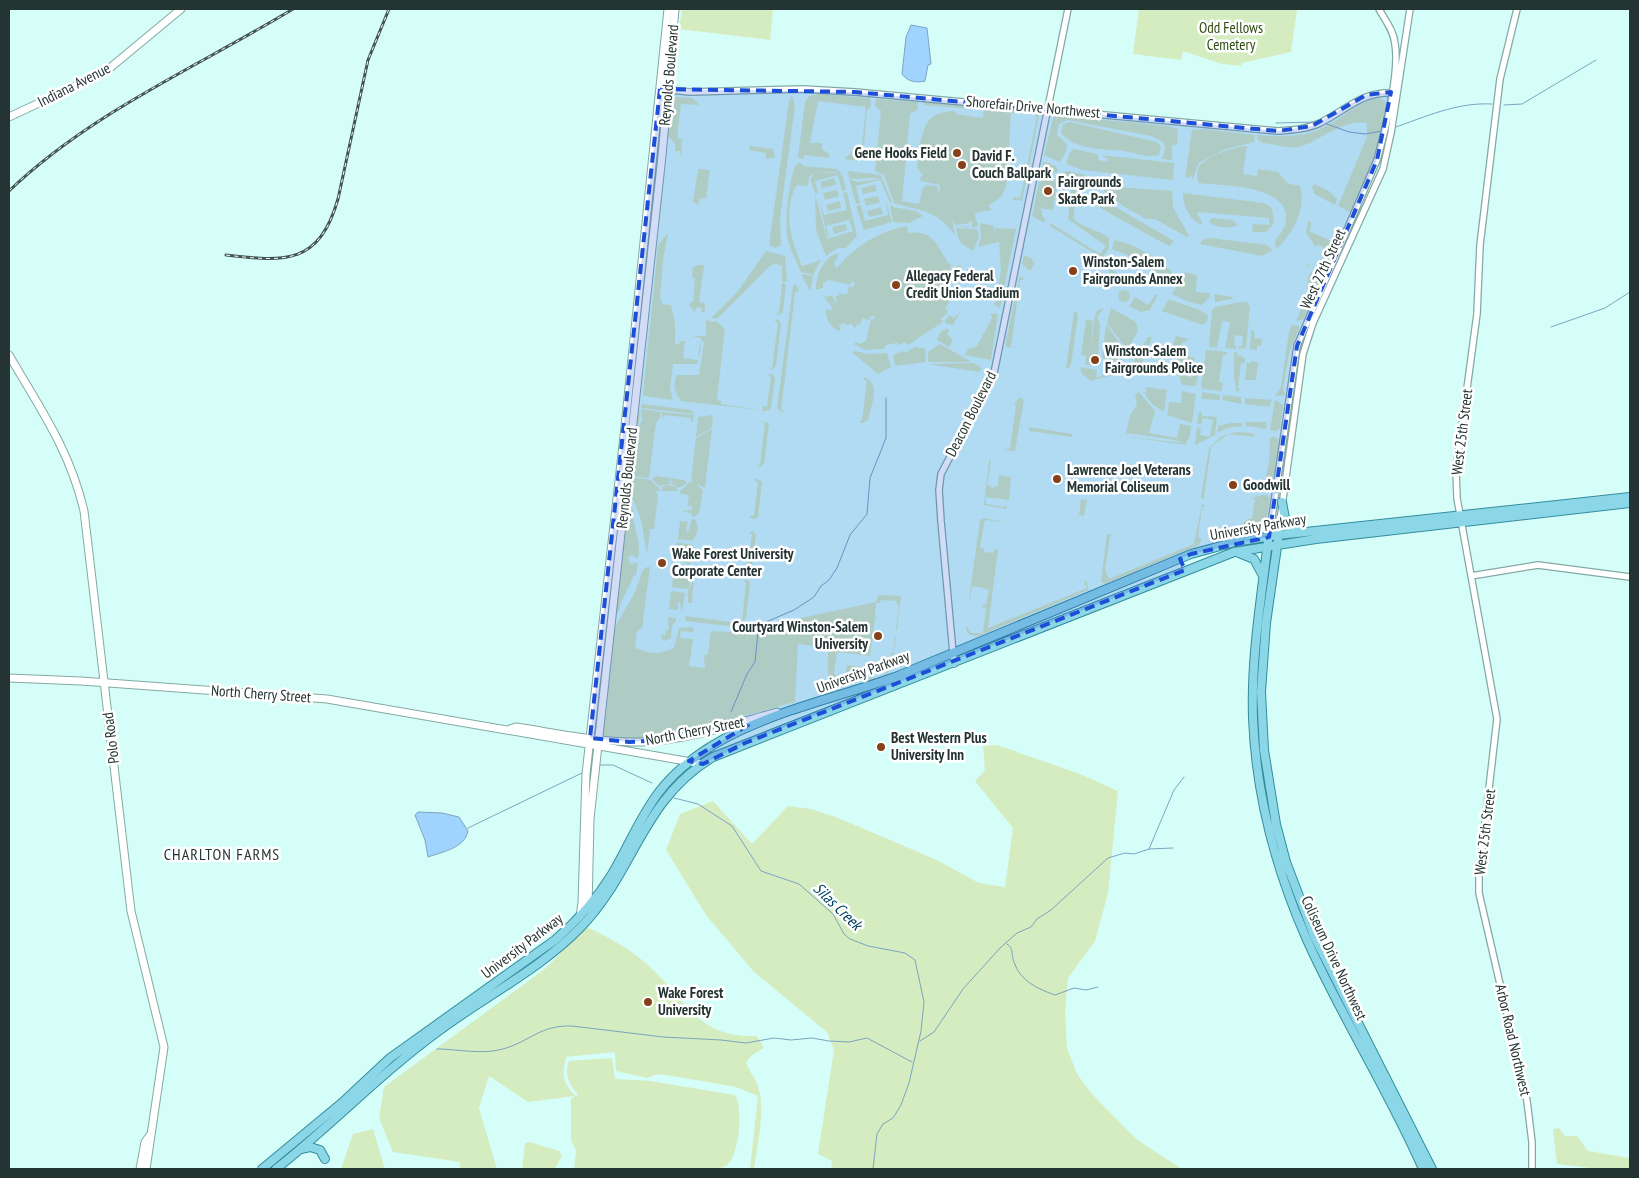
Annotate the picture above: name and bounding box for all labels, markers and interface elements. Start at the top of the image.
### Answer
park label: Odd Fellows Cemetery [1199,18,1263,54]
street label: Reynolds Boulevard [655,24,682,126]
street label: Indiana Avenue [34,58,113,111]
street label: Shorefair Drive Northwest [965,91,1101,122]
place label: Gene Hooks Field [855,143,947,162]
place label: David F. Couch Ballpark [972,146,1052,182]
marker: Gene Hooks Field [951,147,963,159]
marker: David F. Couch Ballpark [956,159,968,171]
place label: Fairgrounds Skate Park [1058,172,1121,208]
marker: Fairgrounds Skate Park [1042,185,1054,197]
street label: West 27th Street [1296,226,1349,312]
place label: Winston-Salem Fairgrounds Annex [1082,252,1183,288]
marker: Winston-Salem Fairgrounds Annex [1067,265,1079,277]
place label: Allegacy Federal Credit Union Stadium [905,266,1019,302]
marker: Allegacy Federal Credit Union Stadium [890,279,902,291]
place label: Winston-Salem Fairgrounds Police [1104,341,1203,377]
marker: Winston-Salem Fairgrounds Police [1089,354,1101,366]
street label: Deacon Boulevard [941,368,1000,460]
street label: West 25th Street [1447,388,1476,476]
street label: Reynolds Boulevard [612,427,641,529]
place label: Lawrence Joel Veterans Memorial Coliseum [1067,460,1191,496]
marker: Lawrence Joel Veterans Memorial Coliseum [1051,473,1063,485]
place label: Goodwill [1243,475,1291,494]
marker: Goodwill [1227,479,1239,491]
street label: University Parkway [1208,509,1308,544]
place label: Wake Forest University Corporate Center [671,544,795,580]
marker: Wake Forest University Corporate Center [656,557,668,569]
place label: Courtyard Winston-Salem University [732,617,869,653]
marker: Courtyard Winston-Salem University [872,630,884,642]
street label: University Parkway [814,646,912,697]
street label: North Cherry Street [210,681,312,706]
street label: Polo Road [98,711,123,765]
street label: North Cherry Street [644,712,746,749]
place label: Best Western Plus University Inn [891,728,987,764]
marker: Best Western Plus University Inn [875,741,887,753]
street label: West 25th Street [1470,788,1499,876]
district label: CHARLTON FARMS [164,844,280,864]
water label: Silas Creek [809,878,868,935]
street label: Coliseum Drive Northwest [1297,893,1372,1023]
street label: University Parkway [477,909,567,982]
street label: Arbor Road Northwest [1491,982,1536,1098]
place label: Wake Forest University [657,983,724,1019]
marker: Wake Forest University [642,996,654,1008]

